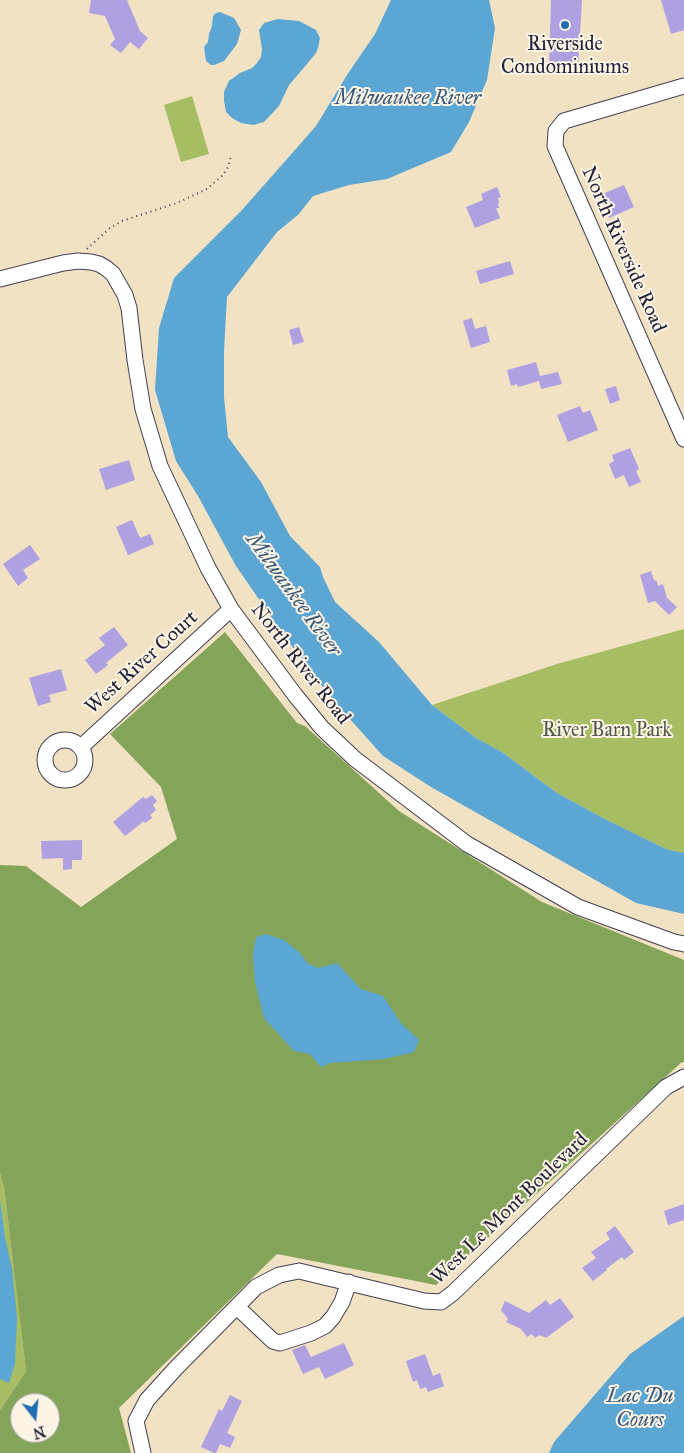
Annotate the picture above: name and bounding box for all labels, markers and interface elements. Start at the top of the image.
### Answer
marker: Riverside Condominiums [559,19,571,31]
place label: Riverside Condominiums [501,33,629,80]
water label: Milwaukee River [335,86,481,112]
street label: North Riverside Road [576,163,670,337]
water label: Milwaukee River [240,528,346,662]
street label: North River Road [245,598,355,730]
street label: West River Court [81,606,203,720]
park label: River Barn Park [542,719,672,743]
street label: West Le Mont Boulevard [427,1128,593,1290]
water label: Lac Du Cours [607,1384,673,1434]
north arrow [10,1393,60,1443]
text: N [31,1422,47,1442]

